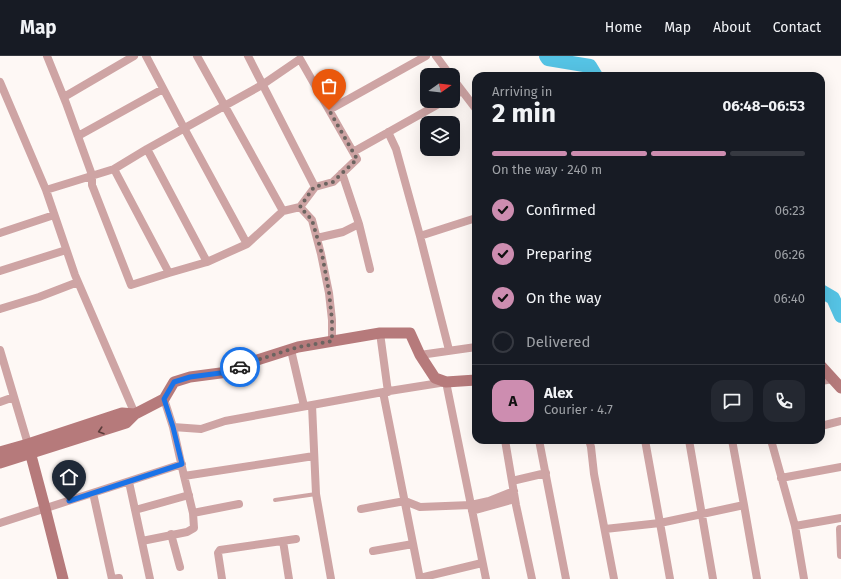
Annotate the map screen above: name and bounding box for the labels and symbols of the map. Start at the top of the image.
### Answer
north arrow [420,68,460,108]
pin [312,69,346,110]
courier [220,347,260,387]
one-way arrow [97,426,104,435]
pin [52,460,86,501]

